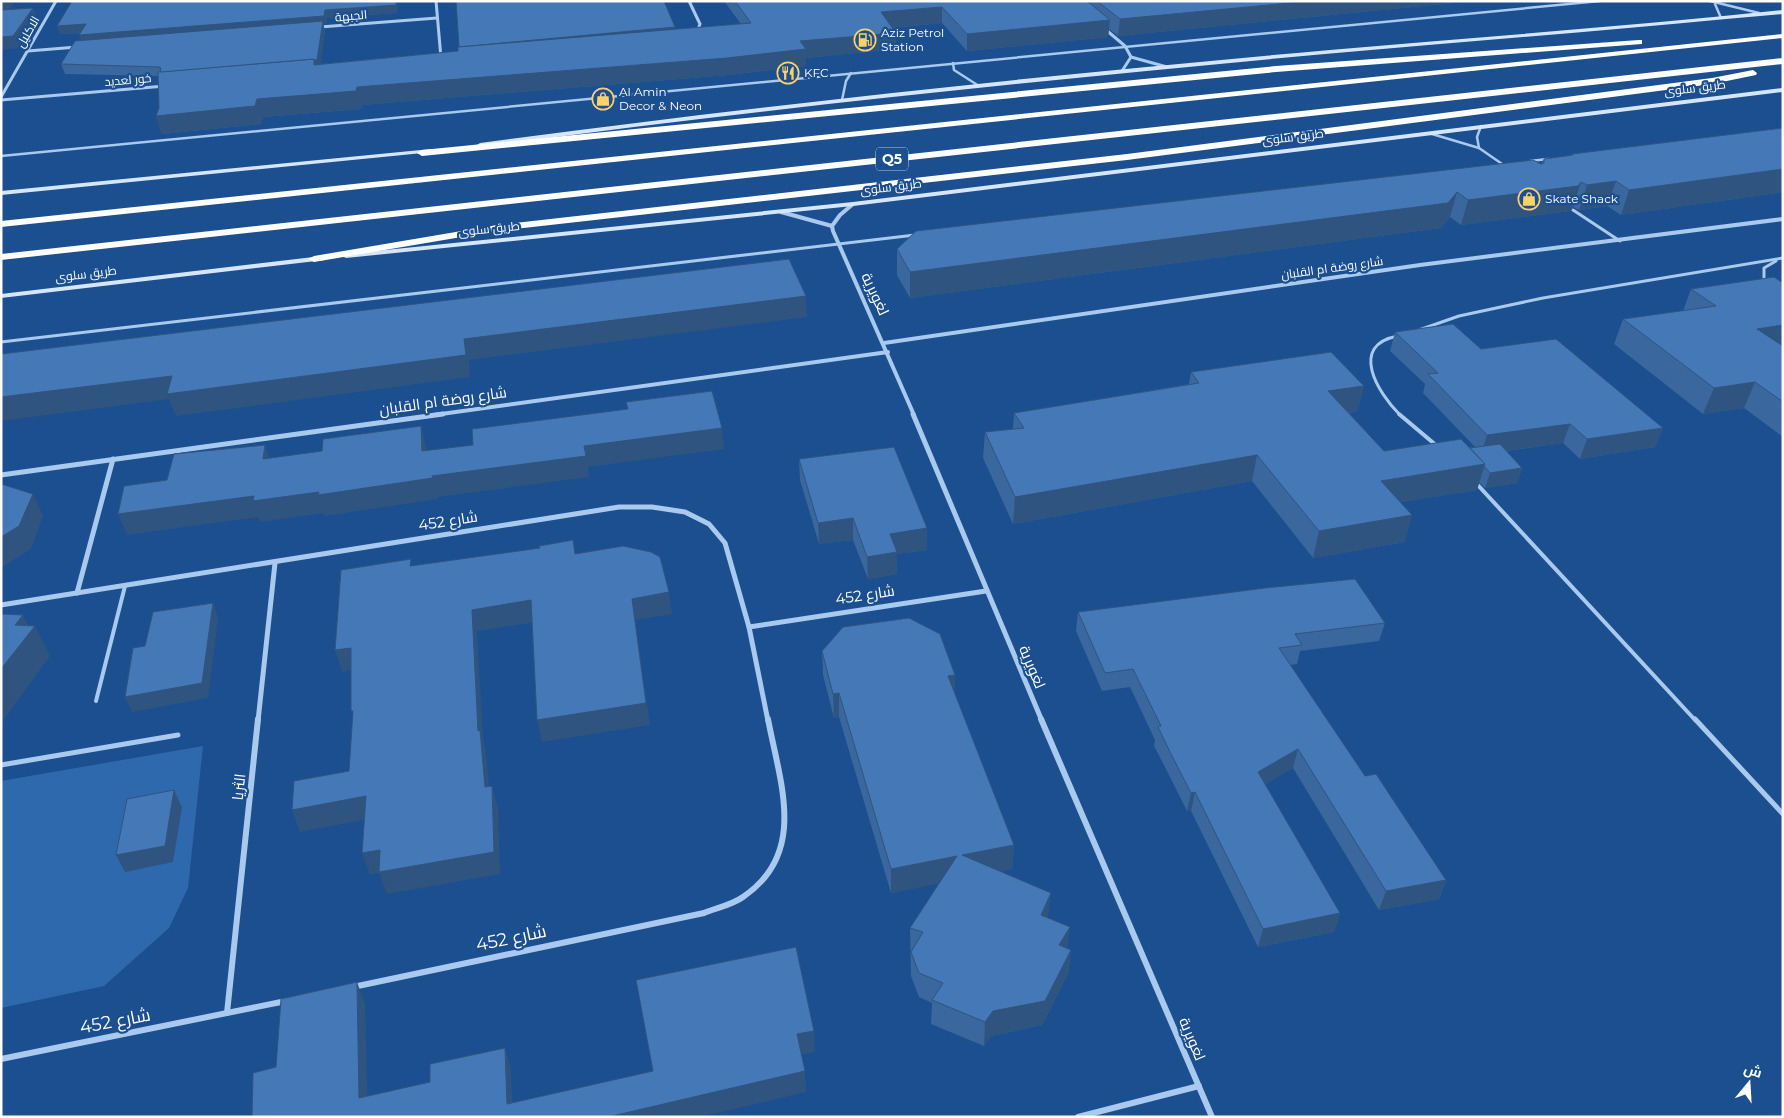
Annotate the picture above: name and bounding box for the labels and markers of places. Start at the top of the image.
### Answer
place label: Aziz Petrol Station [881,25,944,54]
fuel station icon: Aziz Petrol Station [853,28,877,52]
restaurant icon: KFC [776,61,800,85]
place label: KFC [804,65,829,80]
place label: Al Amin Decor & Neon [619,84,702,113]
shop icon: Al Amin Decor & Neon [591,87,615,111]
shop icon: Skate Shack [1517,187,1541,211]
place label: Skate Shack [1545,191,1619,206]

